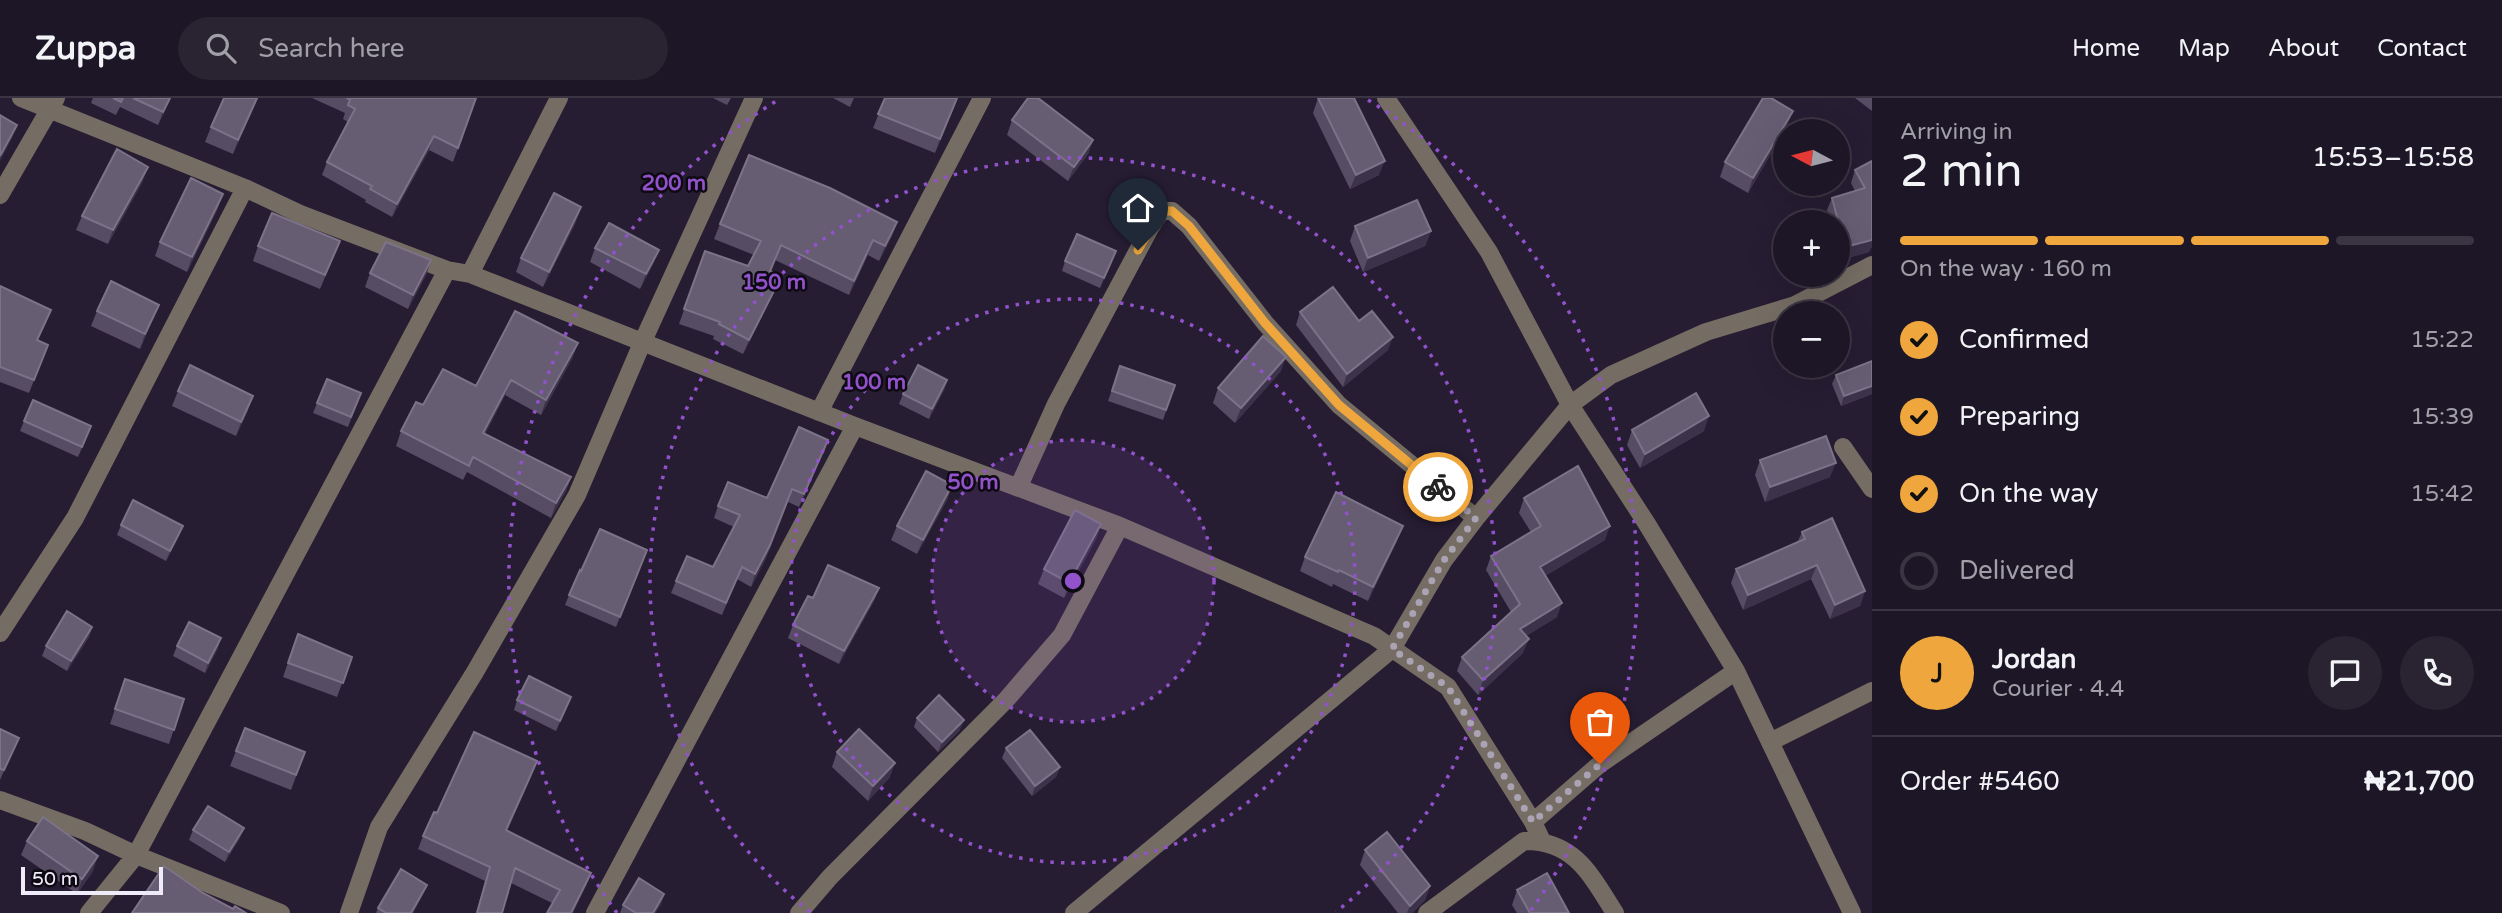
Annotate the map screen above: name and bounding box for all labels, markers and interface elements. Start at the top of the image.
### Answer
search box [178,17,668,80]
text: Zuppa [35,29,136,68]
icon: search [202,29,240,67]
text: Search here [258,33,405,64]
text: Home [2072,34,2140,63]
text: Map [2178,34,2230,63]
text: About [2268,34,2339,63]
text: Contact [2377,34,2467,63]
text: Arriving in [1900,118,2013,146]
north arrow [1773,119,1850,196]
map controls [1773,119,1850,378]
text: 15:53–15:58 [2312,142,2474,173]
text: 2 min [1900,144,2023,199]
text: 200 m [642,171,706,196]
pin [1108,178,1168,250]
icon: home [1119,189,1157,227]
button: + [1773,210,1850,287]
text: On the way · 160 m [1900,255,2112,283]
text: 150 m [742,270,806,295]
button: − [1773,301,1850,378]
icon: check [1900,321,1938,359]
text: Confirmed [1959,324,2089,355]
text: 15:22 [2410,326,2474,354]
text: 100 m [842,370,906,395]
icon: check [1900,398,1938,436]
text: Preparing [1959,401,2080,432]
text: 15:39 [2410,403,2474,431]
courier [1403,452,1473,522]
icon: bike [1419,468,1457,506]
text: 50 m [947,470,999,495]
icon: check [1900,475,1938,513]
text: On the way [1959,478,2099,509]
text: 15:42 [2410,480,2474,508]
text: Delivered [1959,555,2075,586]
centre of rings [1061,569,1085,593]
button: chat [2308,636,2382,710]
button: phone [2400,636,2474,710]
text: Jordan [1992,644,2076,675]
text: J [1931,658,1943,689]
text: Courier · 4.4 [1992,675,2124,703]
pin [1570,692,1630,764]
icon: bag [1581,703,1619,741]
text: Order #5460 [1900,766,2060,797]
text: ₦21,700 [2364,766,2474,797]
scale bar [21,864,163,896]
text: 50 m [32,868,78,890]

